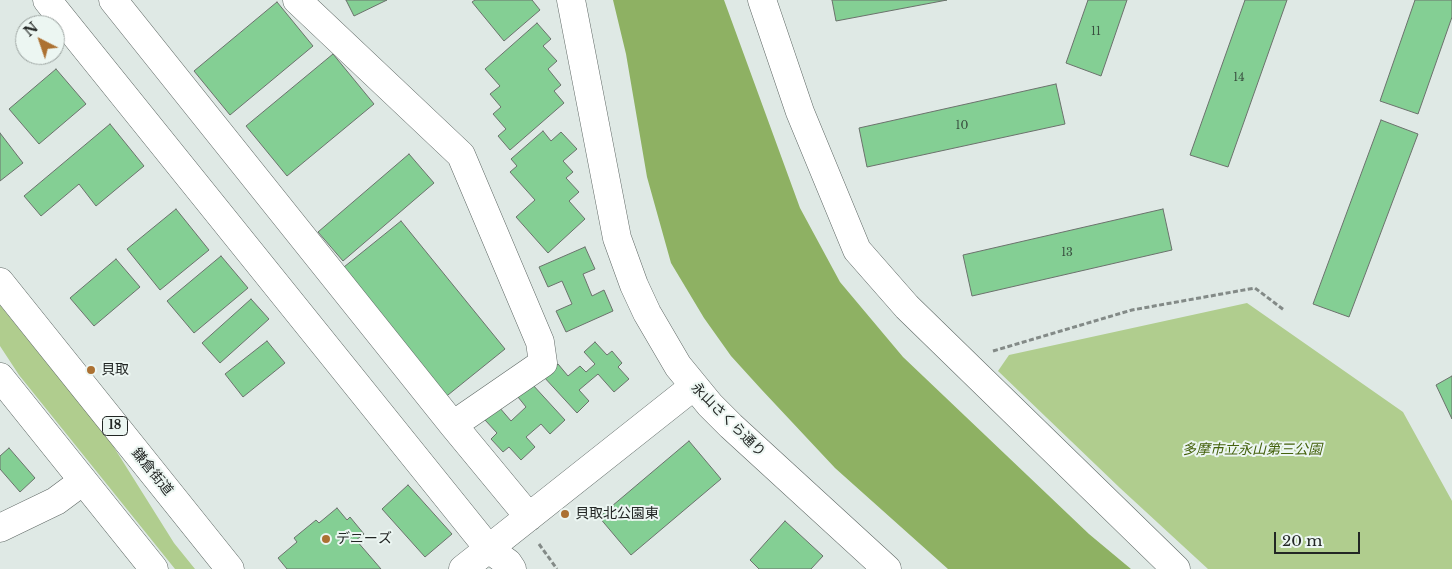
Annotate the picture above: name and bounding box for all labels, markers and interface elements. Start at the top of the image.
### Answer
north arrow [15,15,65,65]
text: N [20,18,42,41]
house number: 11 [1091,25,1101,39]
house number: 14 [1233,71,1245,85]
house number: 10 [956,119,968,133]
house number: 13 [1061,246,1073,260]
place label: 貝取 [101,362,129,378]
marker: 貝取 [85,364,97,376]
street label: 永山さくら通り [687,379,769,461]
road number: 18 [102,416,128,436]
park label: 多摩市立永山第三公園 [1182,442,1322,458]
street label: 鎌倉街道 [128,445,176,499]
place label: 貝取北公園東 [575,506,659,522]
marker: 貝取北公園東 [559,508,571,520]
scale bar [1277,522,1363,554]
place label: デニーズ [336,531,392,547]
text: 20 m [1282,531,1322,550]
marker: デニーズ [320,533,332,545]

